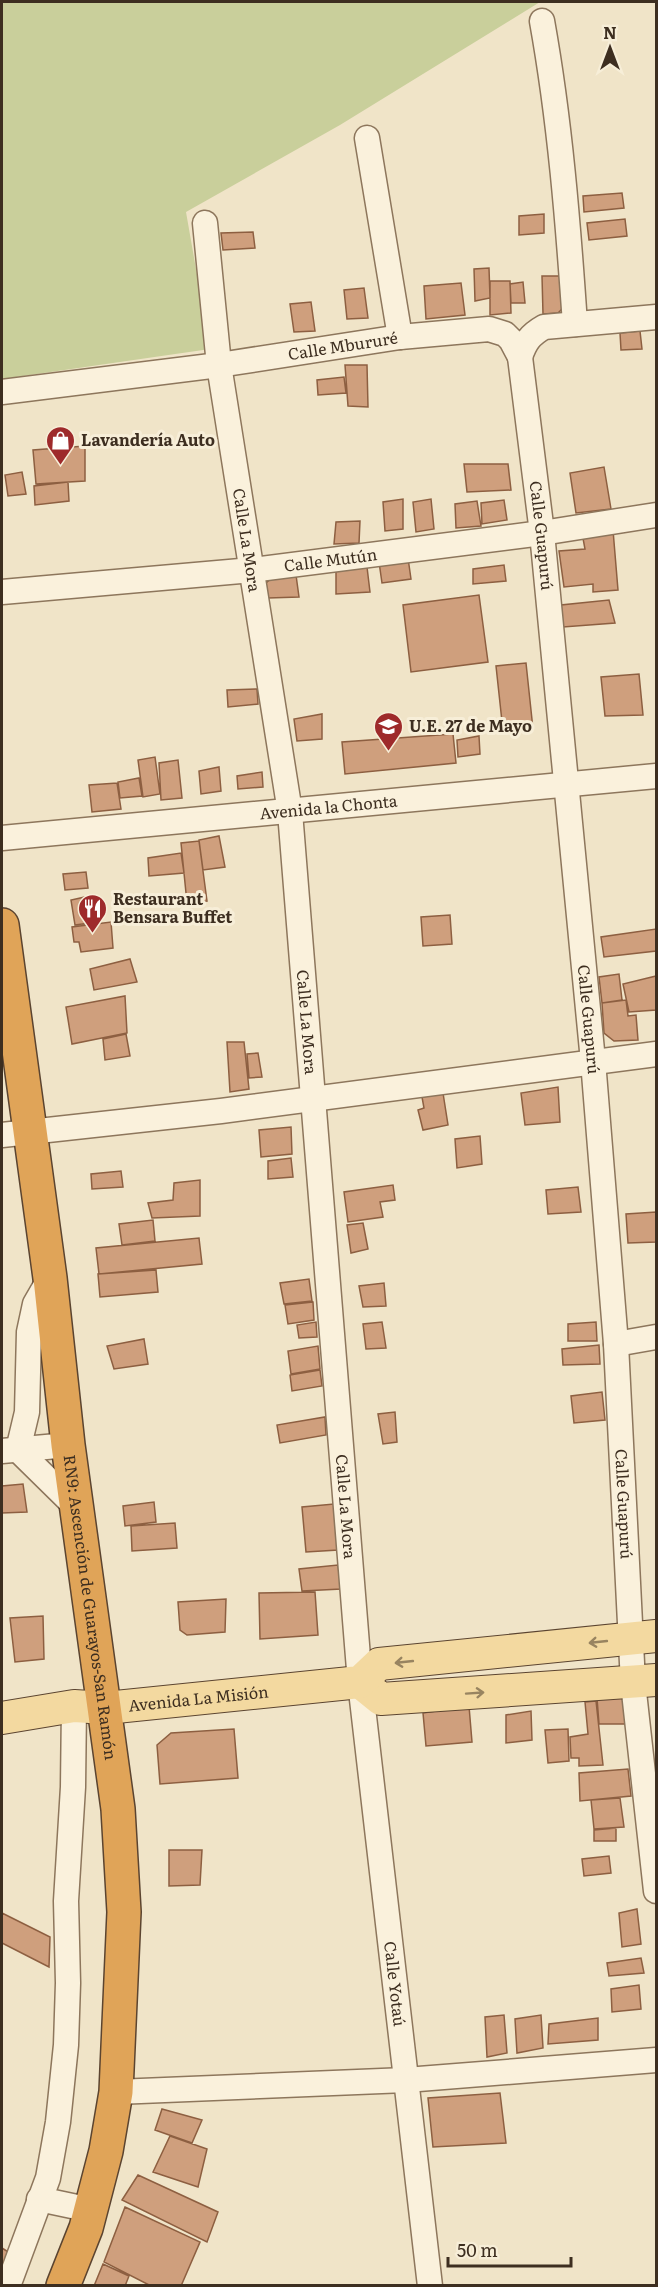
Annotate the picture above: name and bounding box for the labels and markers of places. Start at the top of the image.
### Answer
shop icon: Lavandería Auto [44,424,76,466]
place label: Lavandería Auto [81,427,215,451]
school or university icon: U.E. 27 de Mayo [372,710,404,752]
place label: U.E. 27 de Mayo [409,713,532,737]
place label: Restaurant Bensara Buffet [113,886,232,928]
restaurant icon: Restaurant Bensara Buffet [76,892,108,934]

